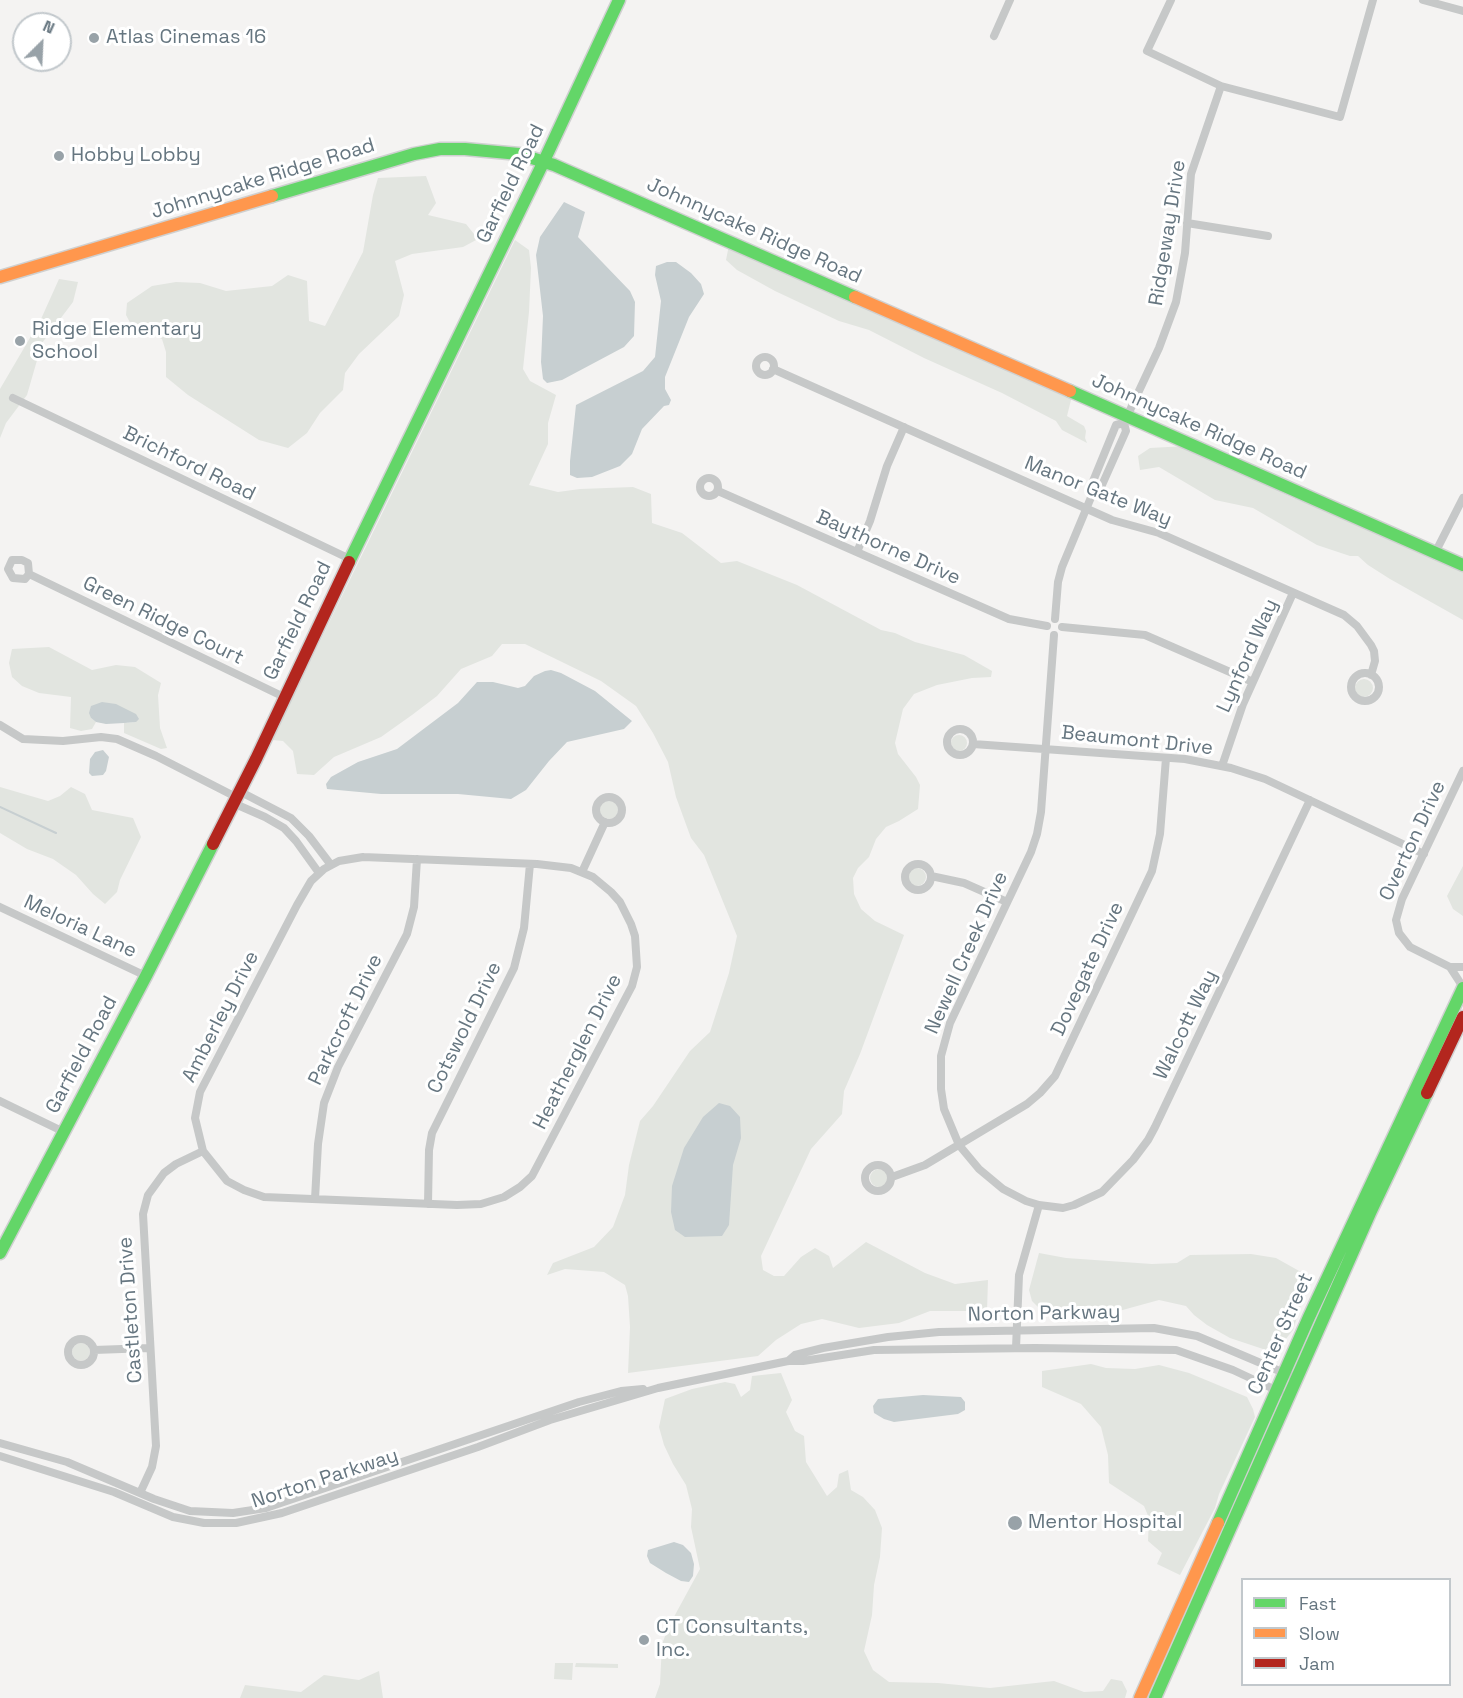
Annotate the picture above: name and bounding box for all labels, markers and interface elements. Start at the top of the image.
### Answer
north arrow [12,12,72,72]
text: N [40,15,58,39]
place label: Atlas Cinemas 16 [106,26,266,50]
marker: Atlas Cinemas 16 [87,31,101,45]
street label: Garfield Road [472,121,550,247]
street label: Johnnycake Ridge Road [148,134,378,224]
place label: Hobby Lobby [71,144,201,168]
marker: Hobby Lobby [52,149,66,163]
street label: Ridgeway Drive [1145,158,1191,308]
street label: Johnnycake Ridge Road [643,173,865,289]
place label: Ridge Elementary School [32,318,202,365]
marker: Ridge Elementary School [13,334,27,348]
street label: Johnnycake Ridge Road [1088,369,1310,485]
street label: Brichford Road [119,422,259,506]
street label: Manor Gate Way [1021,452,1175,532]
street label: Baythorne Drive [812,505,964,591]
street label: Garfield Road [259,558,337,684]
street label: Green Ridge Court [79,572,247,670]
street label: Lynford Way [1212,596,1284,716]
street label: Beaumont Drive [1060,721,1214,761]
street label: Overton Drive [1375,777,1451,905]
street label: Newell Creek Drive [920,868,1014,1038]
street label: Meloria Lane [20,890,140,964]
street label: Dovegate Drive [1047,898,1129,1040]
street label: Amberley Drive [178,947,264,1087]
street label: Parkcroft Drive [304,951,388,1089]
street label: Cotswold Drive [423,958,507,1098]
street label: Walcott Way [1149,966,1223,1084]
street label: Heatherglen Drive [528,970,628,1134]
street label: Garfield Road [41,992,123,1118]
street label: Castleton Drive [114,1236,148,1384]
street label: Center Street [1243,1269,1319,1399]
street label: Norton Parkway [967,1301,1121,1327]
street label: Norton Parkway [249,1444,401,1514]
place label: Mentor Hospital [1028,1511,1182,1535]
marker: Mentor Hospital [1006,1514,1024,1532]
legend [1241,1578,1451,1686]
text: Fast [1299,1592,1336,1615]
place label: CT Consultants, Inc. [656,1616,808,1663]
text: Slow [1299,1622,1340,1645]
marker: CT Consultants, Inc. [637,1633,651,1647]
text: Jam [1299,1652,1335,1675]

